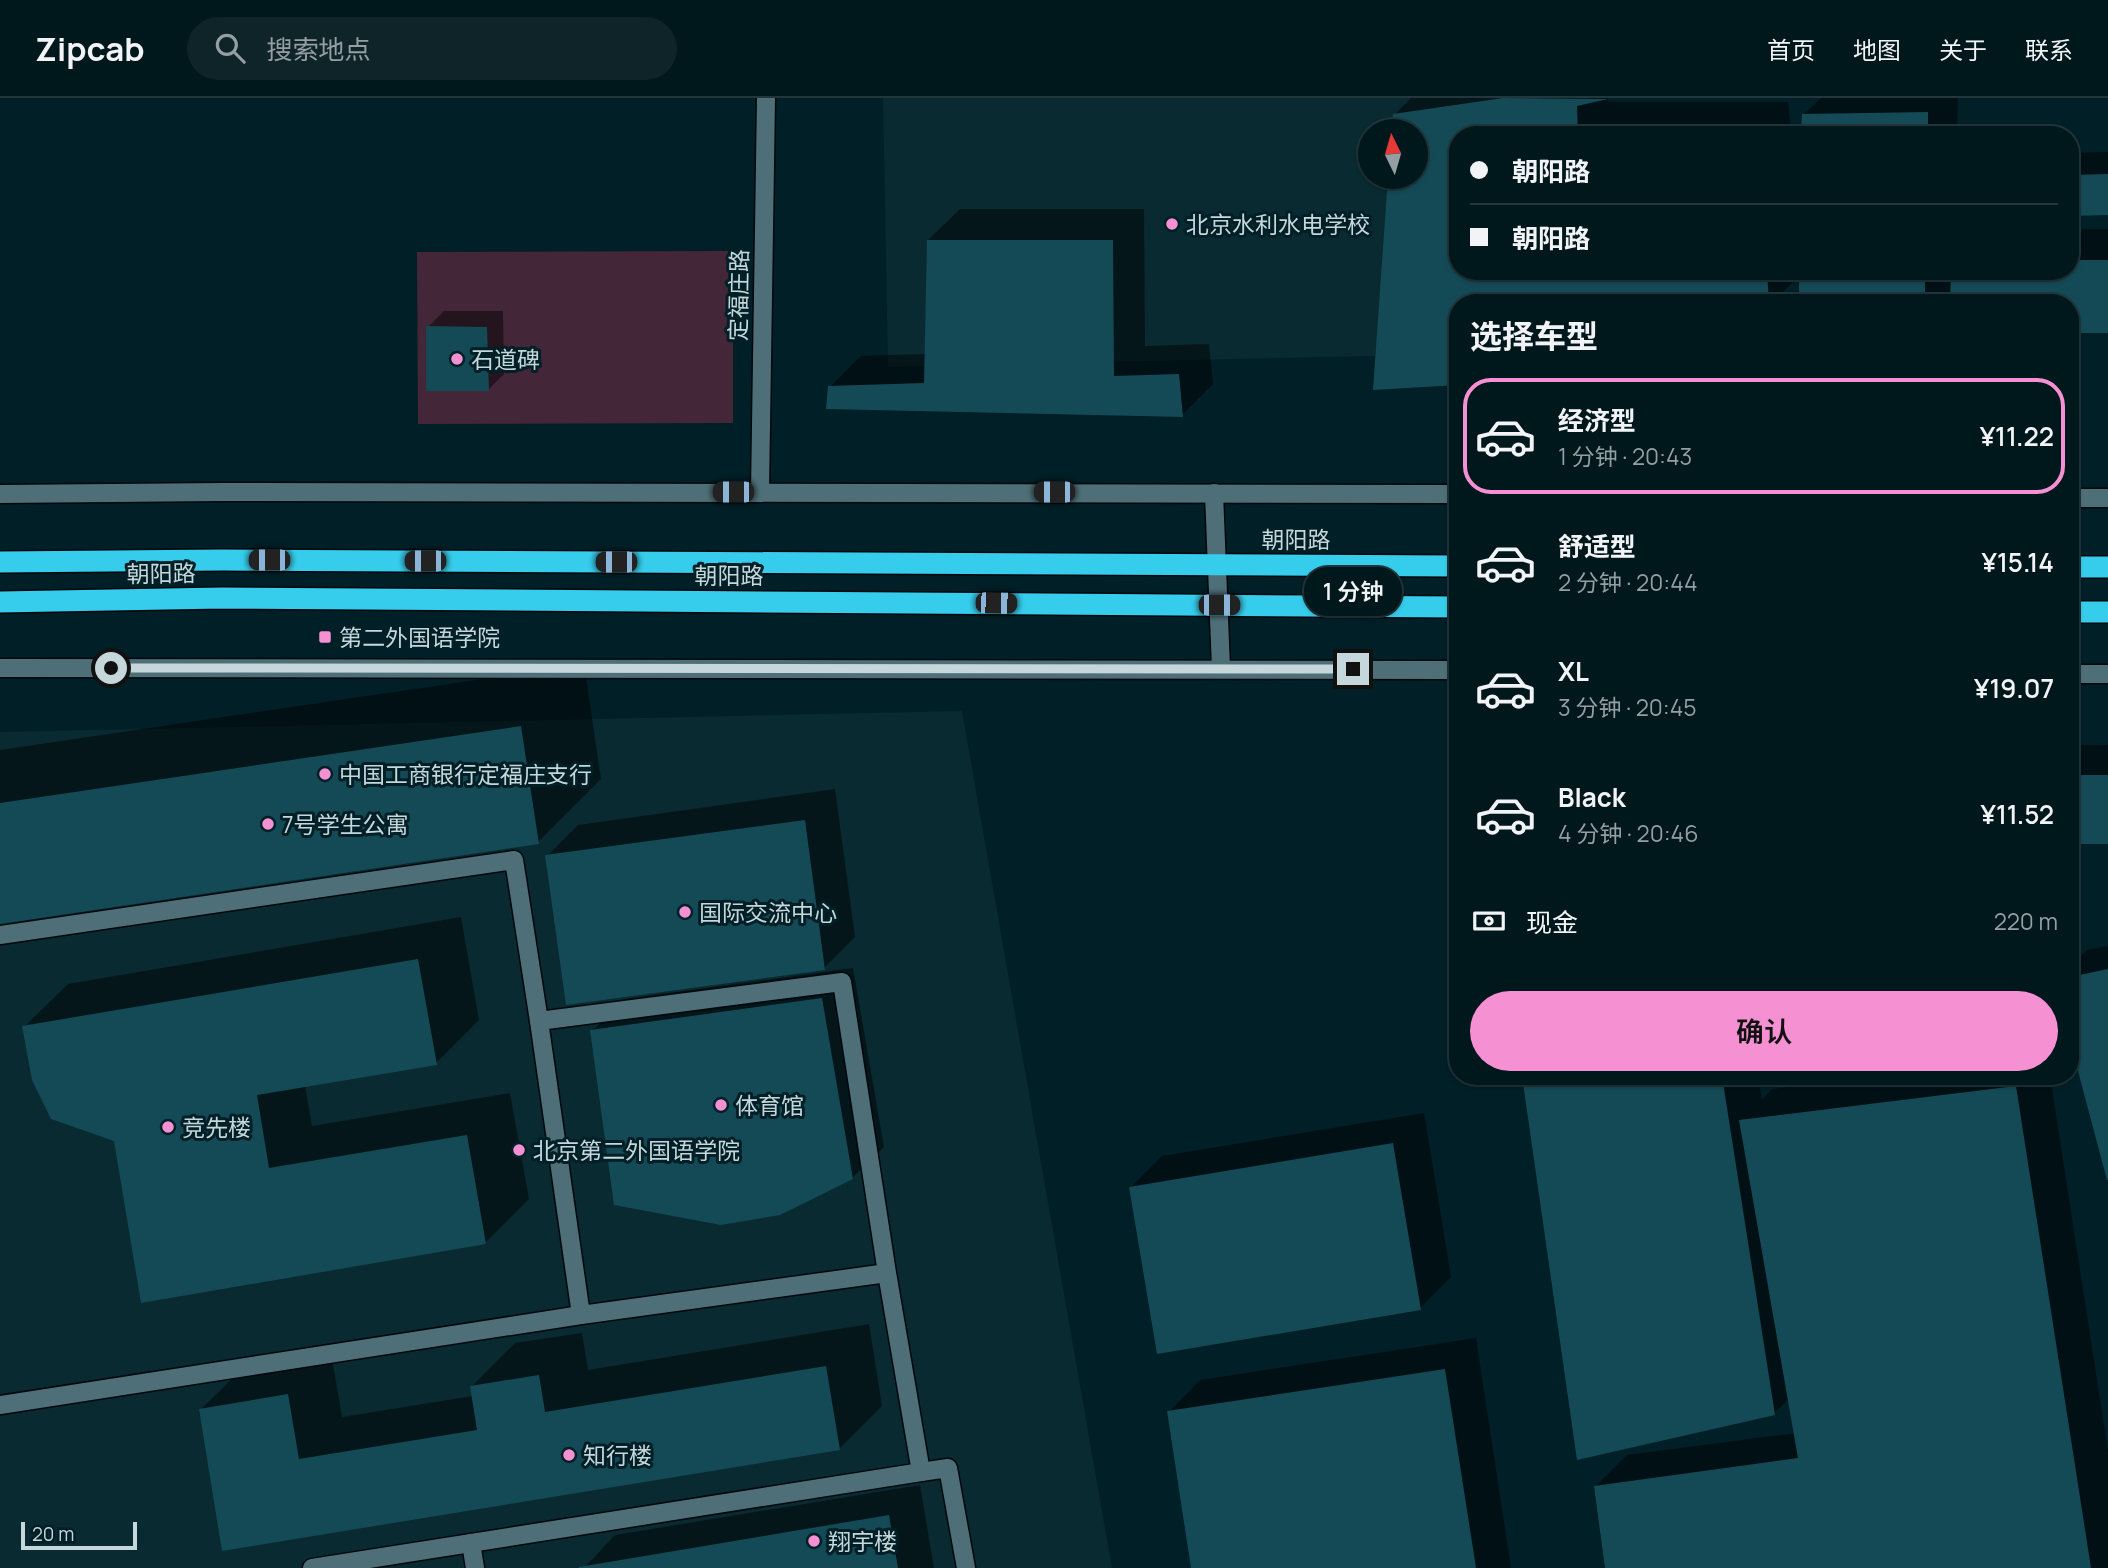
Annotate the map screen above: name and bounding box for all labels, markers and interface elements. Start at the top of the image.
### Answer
search box [187,17,677,80]
text: Zipcab [35,26,145,71]
icon: search [211,29,249,67]
text: 搜索地点 [267,31,371,67]
text: 首页 [1767,33,1815,66]
text: 地图 [1853,33,1901,66]
text: 关于 [1939,33,1987,66]
text: 联系 [2025,33,2073,66]
north arrow [1358,119,1428,189]
map controls [1358,119,1428,189]
text: 朝阳路 [1512,153,1590,189]
place label: 北京水利水电学校 [1186,208,1370,240]
marker: 北京水利水电学校 [1164,216,1180,232]
text: 朝阳路 [1512,220,1590,256]
street label: 定福庄路 [721,249,755,341]
text: 选择车型 [1470,314,1598,358]
place label: 石道碑 [471,343,540,375]
marker: 石道碑 [449,351,465,367]
text: 经济型 [1558,402,1636,438]
icon: car [1474,405,1537,468]
text: ¥11.22 [1980,418,2054,454]
text: 1 分钟 · 20:43 [1558,440,1692,472]
car [713,482,755,503]
car [1034,482,1076,503]
street label: 朝阳路 [1262,523,1331,555]
text: 舒适型 [1558,528,1636,564]
icon: car [1474,531,1537,594]
text: ¥15.14 [1981,544,2054,580]
car [249,550,291,571]
car [405,551,447,572]
car [596,552,638,573]
street label: 朝阳路 [126,556,196,590]
street label: 朝阳路 [695,559,764,591]
text: 2 分钟 · 20:44 [1558,566,1697,598]
callout: 1 分钟 [1304,568,1402,616]
text: 1 分钟 [1323,575,1383,607]
car [975,592,1018,614]
car [1199,595,1241,616]
place label: 第二外国语学院 [339,621,500,653]
marker: 第二外国语学院 [317,629,333,645]
route start [95,652,127,684]
route end [1337,653,1369,685]
text: XL [1558,653,1589,689]
icon: car [1474,657,1537,720]
text: ¥19.07 [1974,670,2054,706]
text: 3 分钟 · 20:45 [1558,691,1697,723]
place label: 中国工商银行定福庄支行 [339,758,592,790]
marker: 中国工商银行定福庄支行 [317,766,333,782]
text: Black [1558,779,1626,815]
icon: car [1474,783,1537,846]
text: ¥11.52 [1980,796,2054,832]
place label: 7号学生公寓 [282,808,409,840]
marker: 7号学生公寓 [260,816,276,832]
text: 4 分钟 · 20:46 [1558,817,1698,849]
place label: 国际交流中心 [699,896,837,928]
icon: cash [1470,902,1508,940]
marker: 国际交流中心 [677,904,693,920]
text: 现金 [1526,904,1578,940]
text: 220 m [1994,905,2058,937]
button: 确认 [1470,991,2058,1071]
place label: 体育馆 [735,1089,804,1121]
marker: 体育馆 [713,1097,729,1113]
place label: 竞先楼 [182,1111,251,1143]
marker: 竞先楼 [160,1119,176,1135]
place label: 北京第二外国语学院 [533,1134,740,1166]
marker: 北京第二外国语学院 [511,1142,527,1158]
place label: 知行楼 [583,1439,652,1471]
marker: 知行楼 [561,1447,577,1463]
scale bar [21,1519,136,1551]
text: 20 m [32,1521,74,1547]
place label: 翔宇楼 [828,1525,897,1557]
marker: 翔宇楼 [806,1533,822,1549]

